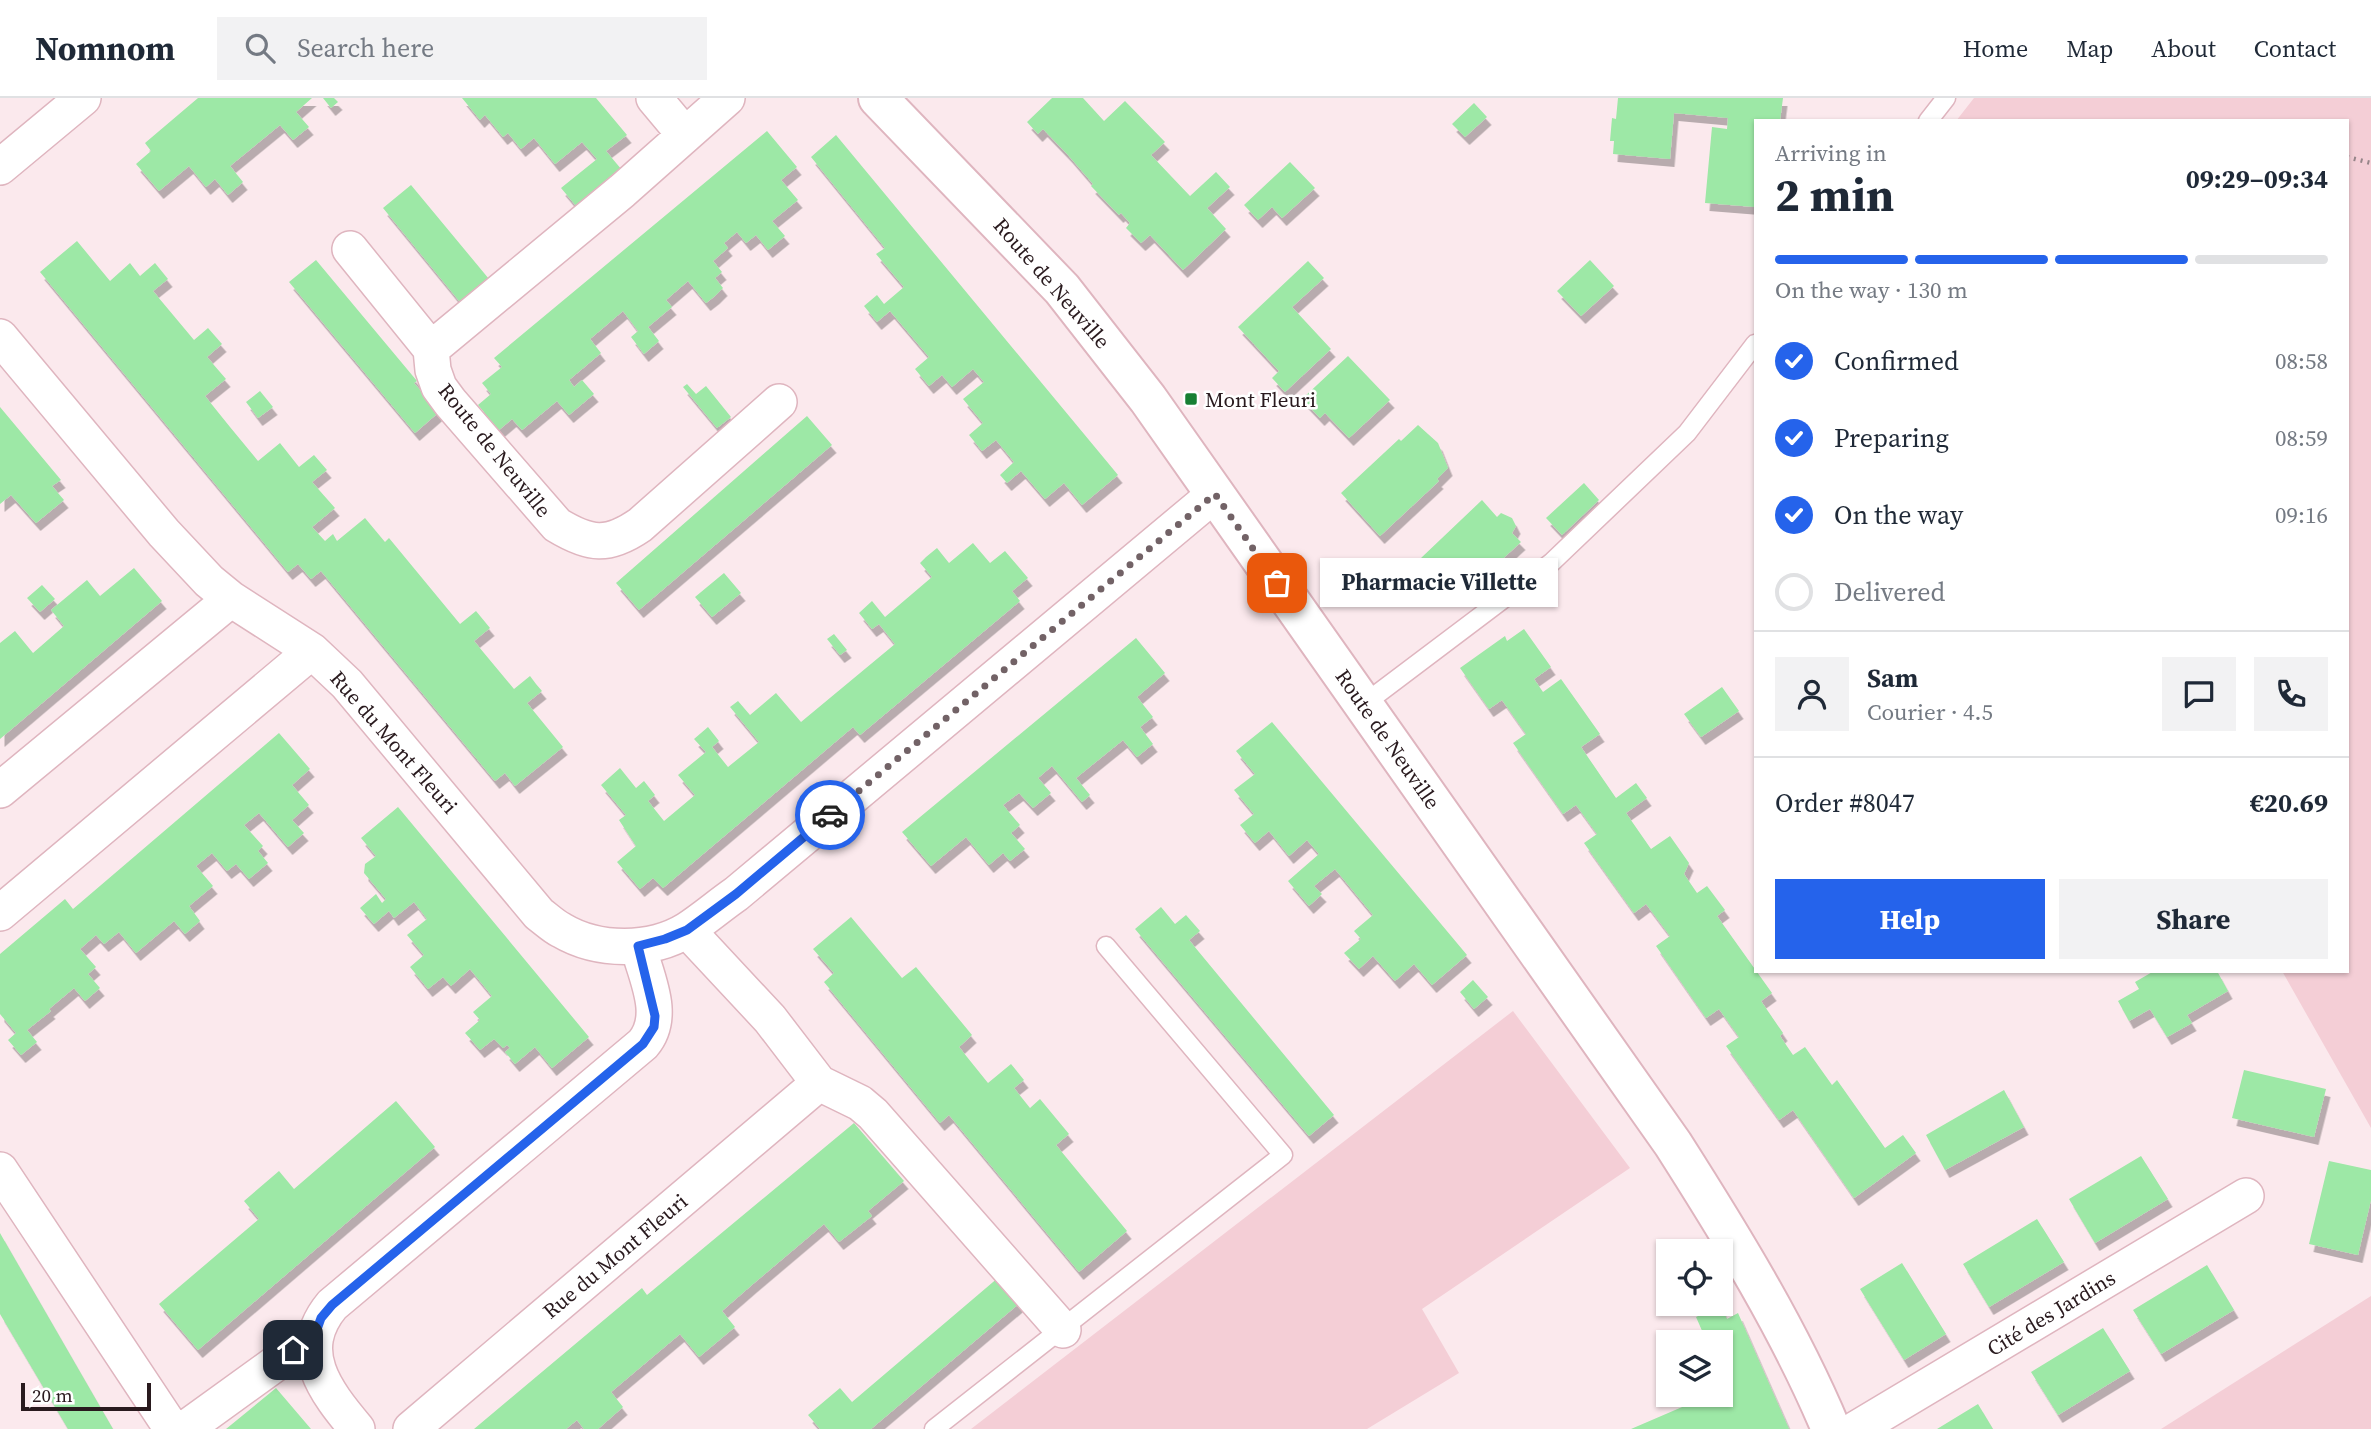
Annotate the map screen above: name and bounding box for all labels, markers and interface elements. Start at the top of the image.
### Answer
search box [217,17,707,80]
text: Nomnom [35,26,175,71]
icon: search [241,29,279,67]
text: Search here [297,30,434,66]
text: Home [1963,32,2028,65]
text: Map [2066,32,2113,65]
text: About [2151,32,2216,65]
text: Contact [2254,32,2336,65]
text: Arriving in [1775,137,1887,169]
text: 09:29–09:34 [2186,161,2328,197]
text: 2 min [1775,163,1894,226]
street label: Route de Neuville [987,211,1117,355]
text: On the way · 130 m [1775,274,1968,306]
icon: check [1775,342,1813,380]
text: Confirmed [1834,343,1959,379]
text: 08:58 [2275,345,2328,377]
street label: Route de Neuville [432,377,558,523]
place label: Mont Fleuri [1205,385,1316,414]
marker: Mont Fleuri [1183,391,1199,407]
icon: check [1775,419,1813,457]
text: Preparing [1834,420,1949,456]
text: 08:59 [2275,422,2328,454]
icon: check [1775,496,1813,534]
text: On the way [1834,497,1963,533]
text: 09:16 [2275,499,2328,531]
pin [1247,553,1307,613]
callout: Pharmacie Villette [1319,559,1557,608]
icon: bag [1258,564,1296,602]
text: Pharmacie Villette [1341,566,1537,598]
text: Delivered [1834,574,1945,610]
button: person [1775,657,1849,731]
button: chat [2162,657,2236,731]
button: phone [2254,657,2328,731]
text: Sam [1867,660,1918,696]
street label: Route de Neuville [1329,663,1447,815]
street label: Rue du Mont Fleuri [324,664,464,820]
text: Courier · 4.5 [1867,696,1993,728]
courier [795,780,865,850]
text: Order #8047 [1775,785,1915,821]
text: €20.69 [2250,785,2328,821]
icon: car [811,796,849,834]
button: Help [1775,879,2045,959]
button: Share [2059,879,2328,959]
street label: Rue du Mont Fleuri [536,1187,694,1325]
map controls [1656,1239,1733,1407]
button: locate [1656,1239,1733,1316]
street label: Cité des Jardins [1981,1263,2121,1363]
pin [263,1320,323,1380]
button: layers [1656,1330,1733,1407]
icon: home [274,1331,312,1369]
scale bar [21,1380,150,1412]
text: 20 m [32,1382,73,1408]

